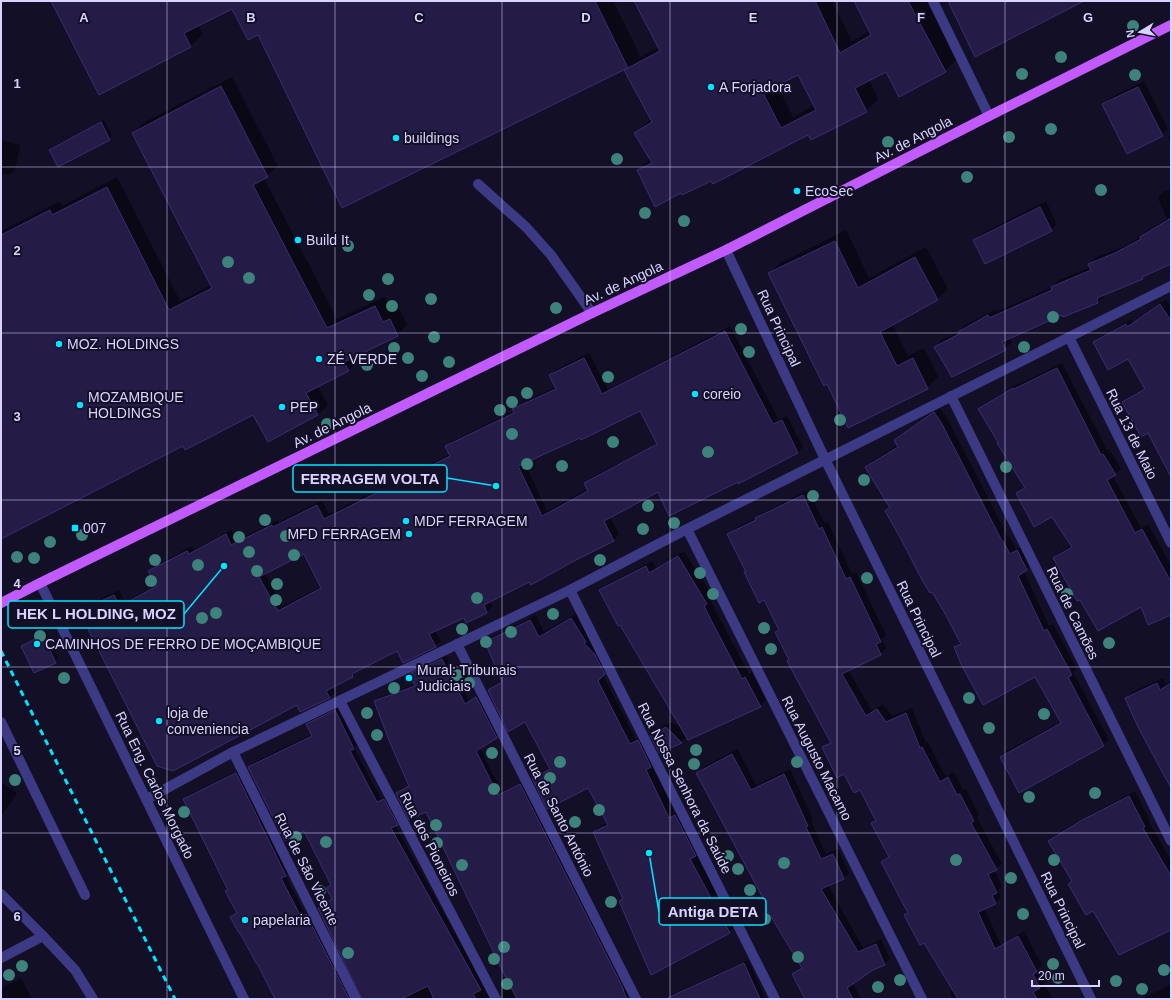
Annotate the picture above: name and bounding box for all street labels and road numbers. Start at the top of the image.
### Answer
street label: Av. de Angola [871,112,955,165]
street label: Av. de Angola [581,258,665,308]
street label: Rua Principal [754,287,804,369]
street label: Rua 13 de Maio [1103,386,1161,482]
street label: Av. de Angola [290,399,374,451]
street label: Rua de Camões [1044,564,1102,662]
street label: Rua Principal [894,578,944,660]
street label: Rua Augusto Macamo [779,693,855,823]
street label: Rua Nossa Senhora da Saúde [635,700,735,876]
street label: Rua Eng. Carlos Morgado [112,709,198,861]
street label: Rua de Santo António [521,751,597,880]
street label: Rua dos Pioneiros [397,789,463,899]
street label: Rua de São Vicente [272,810,342,928]
street label: Rua Principal [1038,869,1088,951]

